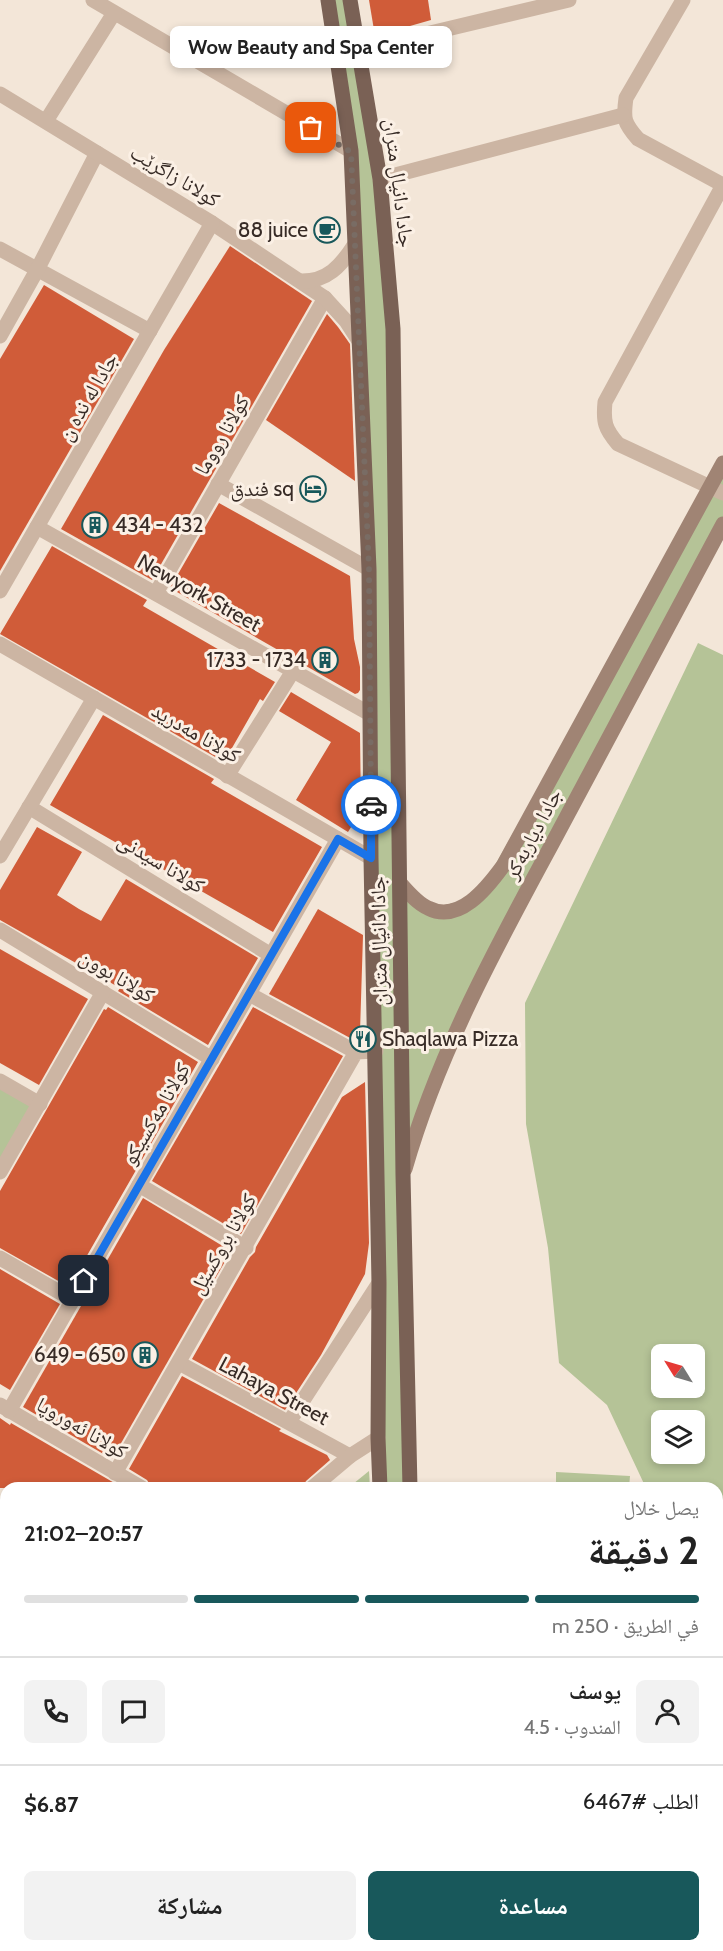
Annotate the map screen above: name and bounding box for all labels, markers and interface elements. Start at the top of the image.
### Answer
callout: Wow Beauty and Spa Center [170,26,452,68]
text: Wow Beauty and Spa Center [188,35,434,59]
pin [285,102,336,153]
icon: bag [294,111,327,144]
street label: جادا دانيال متران [379,117,420,249]
street label: كولانا زاگرێب [126,139,225,212]
cafe icon: 88 juice [312,215,342,245]
place label: 88 juice [238,217,308,243]
street label: جادا له نده ن [52,348,123,445]
street label: كولانا رووما [189,390,255,479]
hotel icon: فندق sq [298,474,328,504]
place label: فندق sq [230,476,294,502]
building icon: 434 - 432 [80,510,110,540]
place label: 434 - 432 [115,512,204,537]
street label: Newyork Street [133,548,265,637]
building icon: 1733 - 1734 [310,645,340,675]
place label: 1733 - 1734 [207,647,306,672]
street label: كولانا مه‌درید [147,697,245,768]
courier [341,775,401,835]
street label: جادا دیاربه‌كر [498,784,567,884]
icon: car [355,789,388,822]
street label: كولانا سيدنى [113,827,209,899]
street label: جادا دانيال متران [365,876,392,1006]
street label: كولانا بوون [75,943,159,1008]
restaurant icon: Shaqlawa Pizza [348,1024,378,1054]
place label: Shaqlawa Pizza [382,1026,518,1051]
street label: كولانا مەکسیکو [116,1058,195,1169]
street label: كولانا بروکسێل [184,1189,262,1299]
pin [58,1255,109,1306]
icon: home [67,1264,100,1297]
building icon: 649 - 650 [130,1340,160,1370]
place label: 649 - 650 [34,1342,126,1367]
north arrow [651,1344,705,1398]
map controls [651,1344,705,1464]
street label: Lahaya Street [215,1351,333,1430]
street label: كولانا ئه‌وروپا [32,1392,132,1464]
button: layers [651,1410,705,1464]
text: يصل خلال [623,1496,699,1520]
text: 20:57–21:02 [24,1520,143,1547]
text: 2 دقيقة [588,1526,699,1574]
text: في الطريق · 250 m [552,1614,699,1638]
text: يوسف [569,1678,621,1705]
button: phone [24,1680,87,1743]
button: chat [102,1680,165,1743]
button: person [636,1680,699,1743]
text: المندوب · 4.5 [524,1715,621,1739]
text: الطلب #6467 [583,1788,699,1815]
text: $6.87 [24,1791,79,1818]
button: مشاركة [24,1871,356,1940]
button: مساعدة [368,1871,699,1940]

